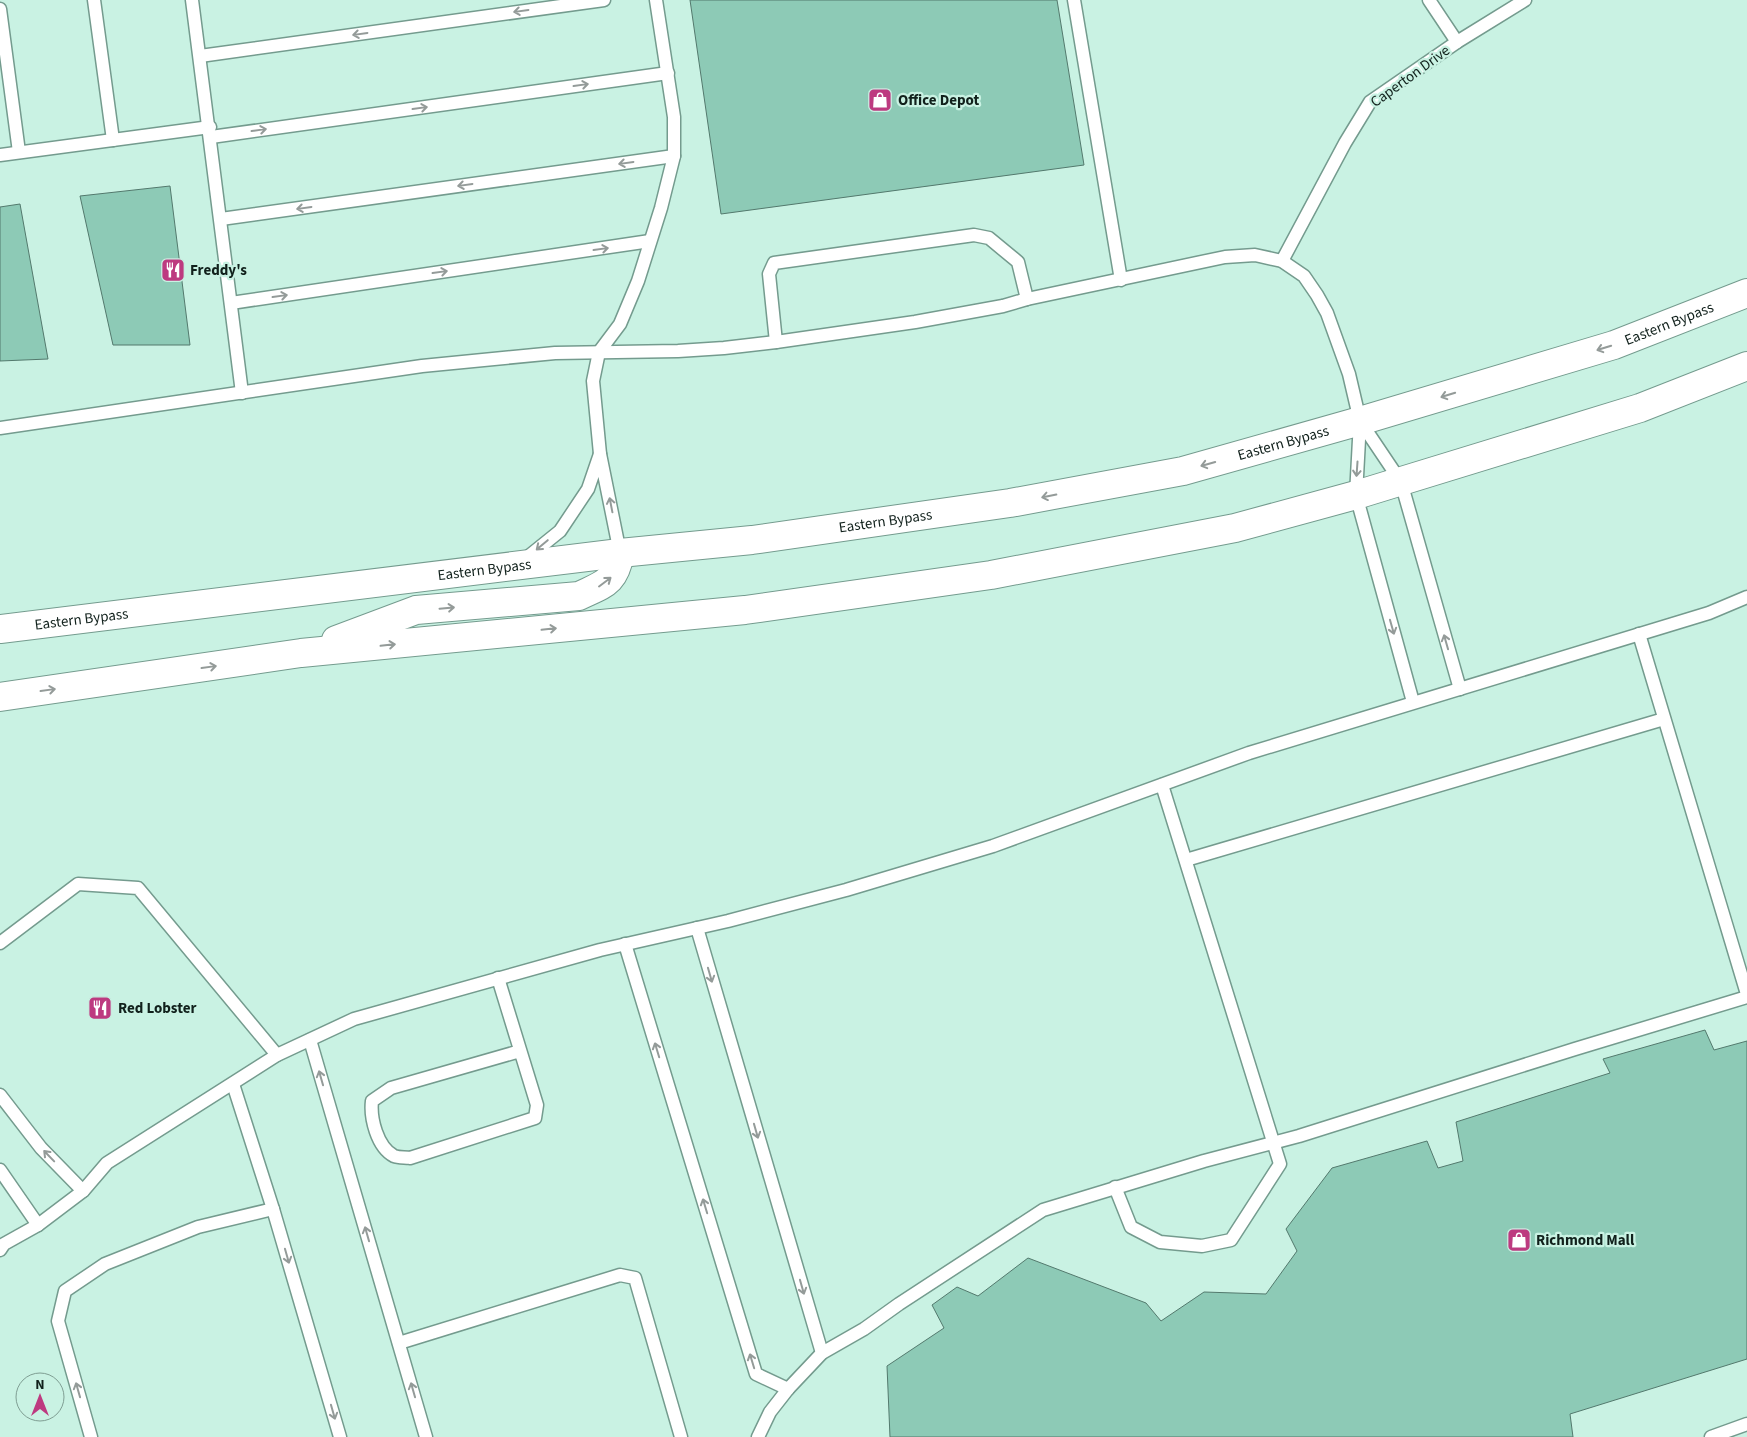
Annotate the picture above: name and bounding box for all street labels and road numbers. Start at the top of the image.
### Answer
street label: Caperton Drive [1366,40,1454,112]
street label: Eastern Bypass [1622,297,1717,351]
street label: Eastern Bypass [1235,420,1332,466]
street label: Eastern Bypass [837,504,934,538]
street label: Eastern Bypass [436,554,532,586]
street label: Eastern Bypass [33,603,129,636]

